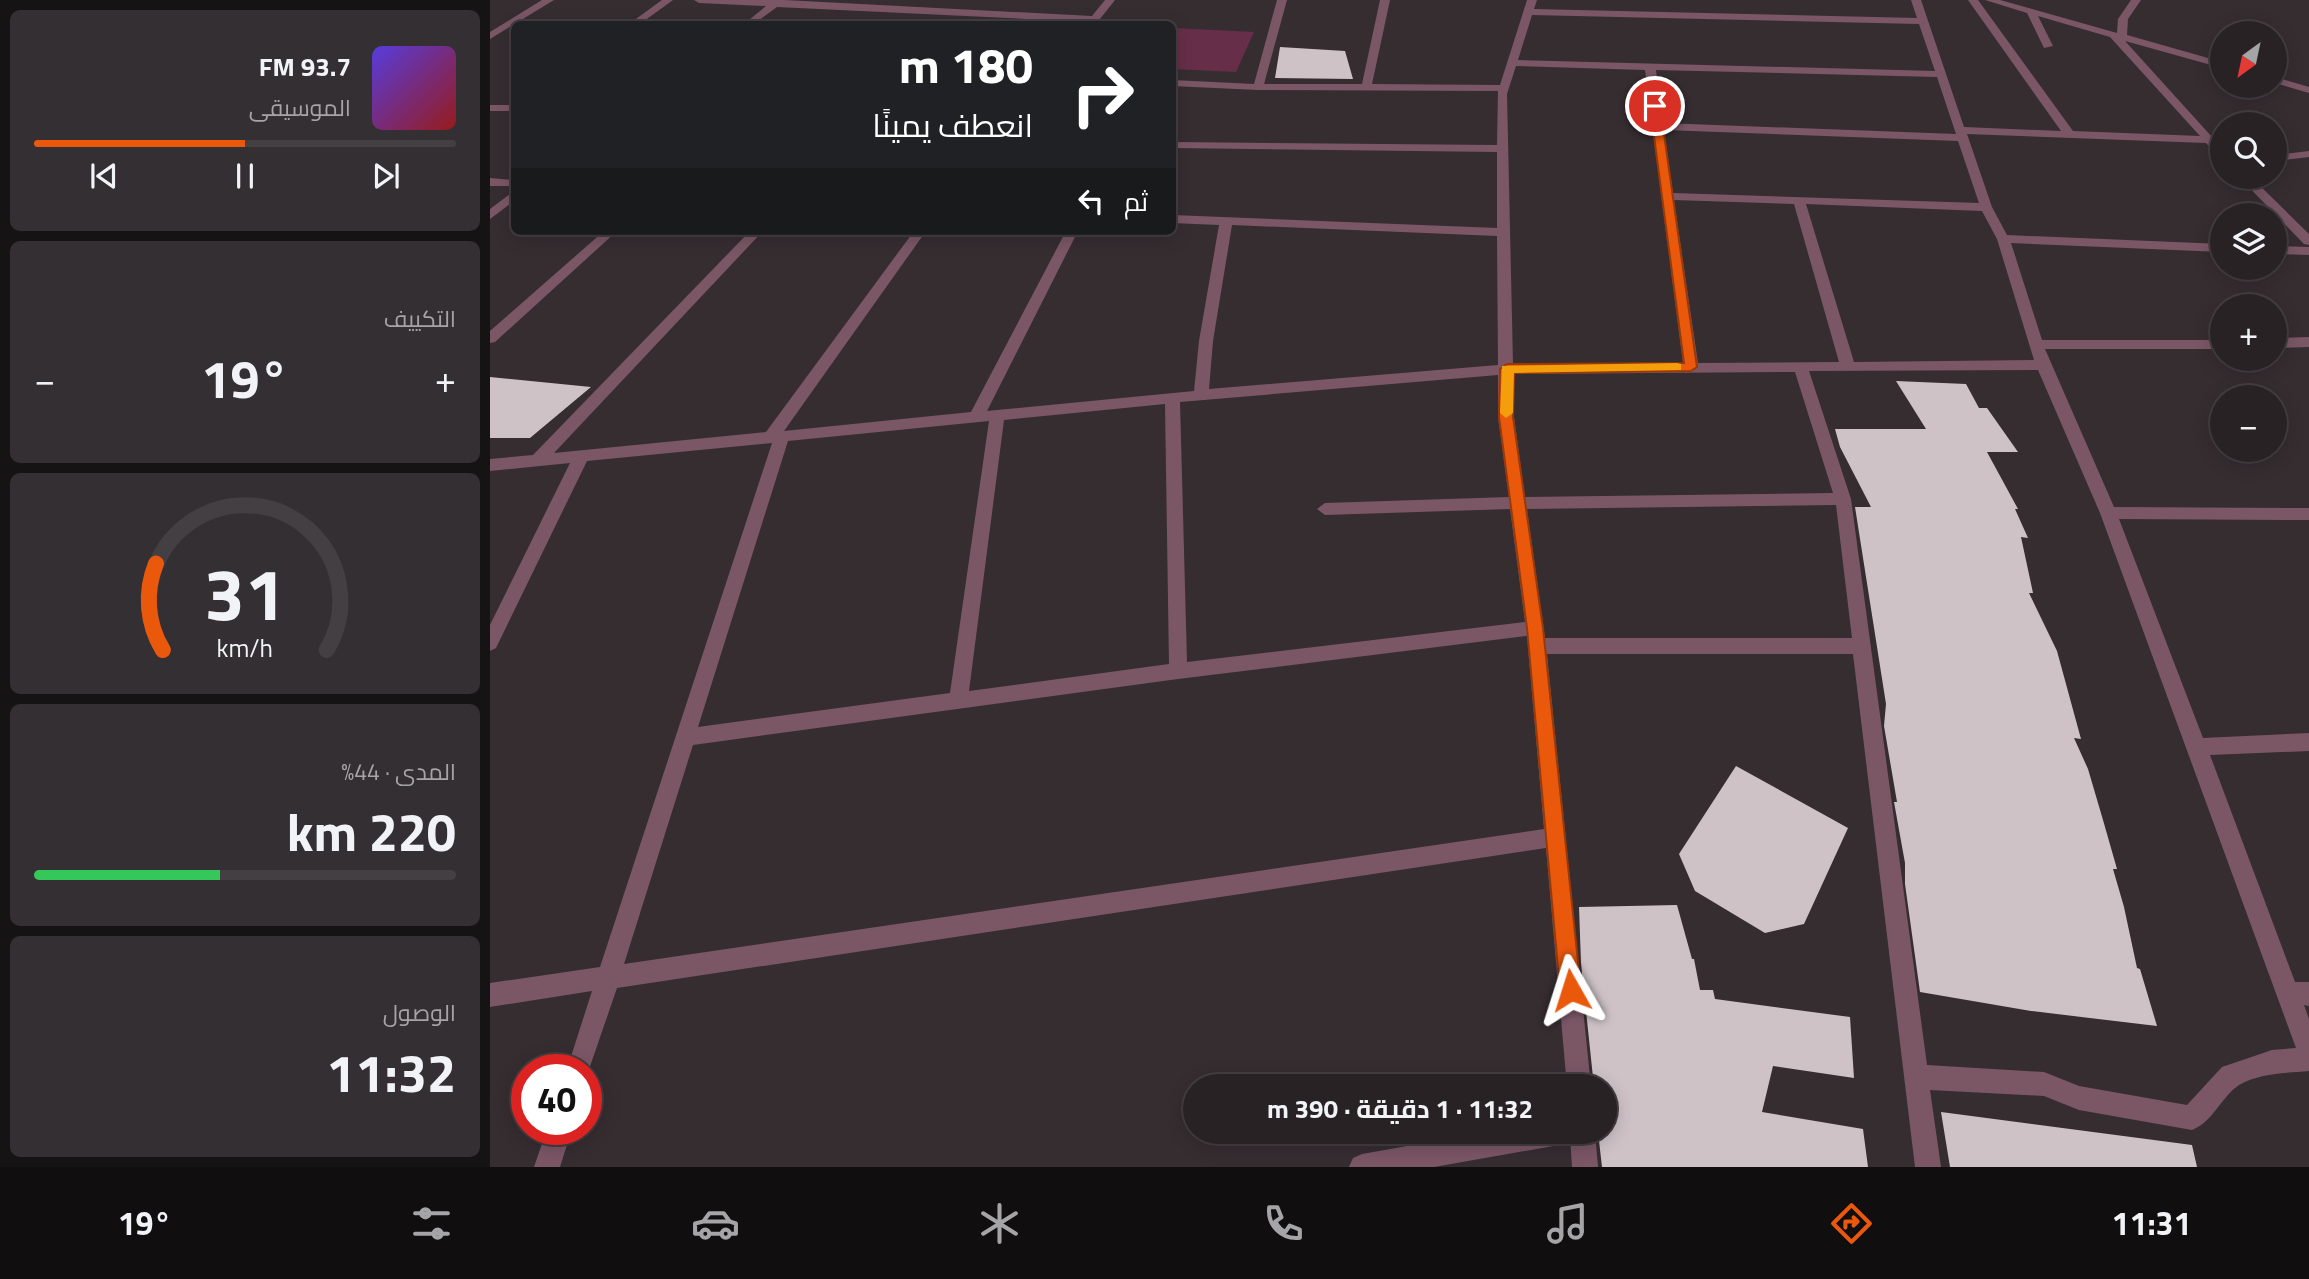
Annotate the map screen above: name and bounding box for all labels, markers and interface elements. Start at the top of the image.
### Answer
north arrow [2210,21,2287,98]
map controls [2210,21,2287,462]
text: 180 m [899,27,1033,102]
text: 93.7 FM [259,47,351,86]
icon: right [1057,49,1148,140]
pin [1625,76,1685,136]
icon: arrive [1636,87,1674,125]
text: الموسيقى [249,90,351,125]
text: انعطف يمينًا [872,101,1033,149]
button: search [2210,112,2287,189]
icon: previous [85,157,123,195]
icon: pause [226,157,264,195]
icon: next [367,157,405,195]
icon: left [1072,182,1110,220]
text: ثم [1124,182,1148,221]
button: layers [2210,203,2287,280]
button: + [2210,294,2287,371]
text: التكييف [384,301,456,336]
text: 19° [201,339,289,418]
text: − [34,350,55,408]
text: + [435,350,456,408]
button: − [2210,385,2287,462]
text: 31 [204,538,286,648]
text: km/h [217,628,273,666]
text: المدى · 44% [341,754,456,789]
text: 220 km [287,792,456,871]
position arrow [1534,953,1608,1027]
text: الوصول [383,995,456,1030]
text: 11:32 [326,1033,456,1112]
speed limit sign: 40 [511,1054,602,1145]
text: 11:32 · 1 دقيقة · 390 m [1267,1089,1533,1128]
text: 19° [118,1199,171,1247]
icon: filters [407,1199,456,1248]
icon: car [691,1199,740,1248]
icon: climate [975,1199,1024,1248]
icon: phone [1259,1199,1308,1248]
icon: music [1543,1199,1592,1248]
icon: directions [1827,1199,1876,1248]
text: 11:31 [2112,1199,2191,1247]

